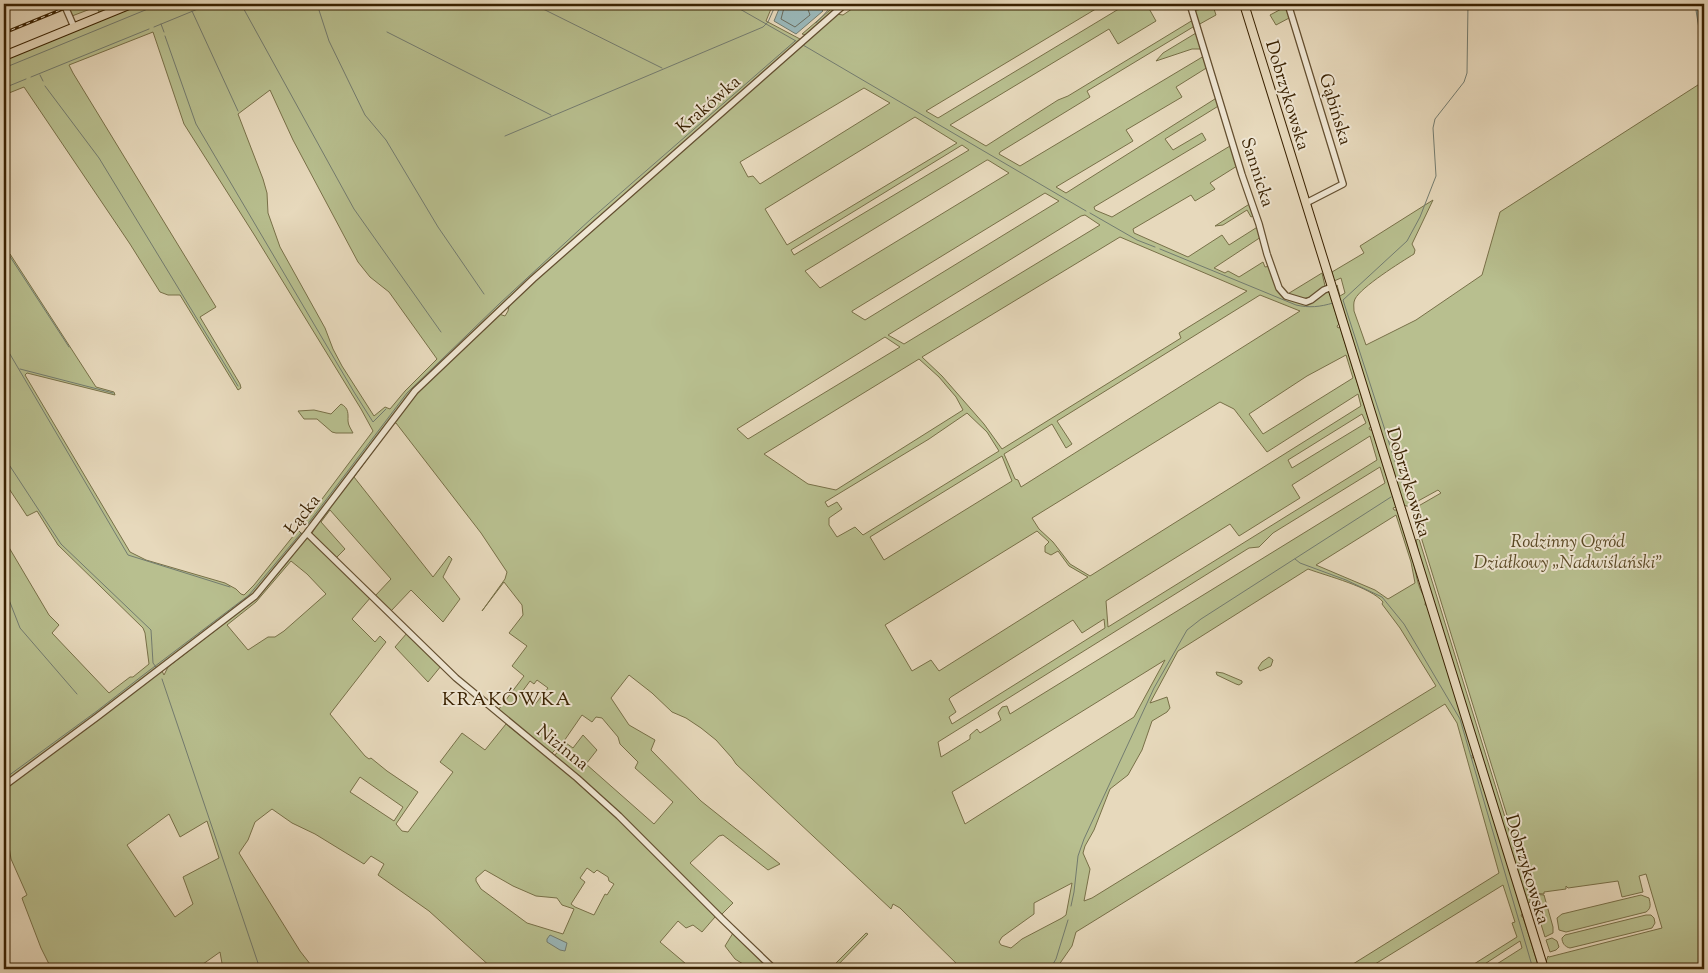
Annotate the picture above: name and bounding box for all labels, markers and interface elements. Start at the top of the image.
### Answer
street label: Dobrzykowska [1257,37,1315,154]
street label: Krakówka [671,70,747,141]
street label: Gąbińska [1311,71,1357,149]
street label: Sannicka [1233,135,1280,211]
street label: Dobrzykowska [1378,424,1436,541]
street label: Łącka [279,489,328,541]
park label: Rodzinny Ogród Działkowy „Nadwiślański” [1473,530,1663,577]
district label: KRAKÓWKA [442,687,572,714]
street label: Nizinna [530,719,594,778]
street label: Dobrzykowska [1497,811,1555,928]

